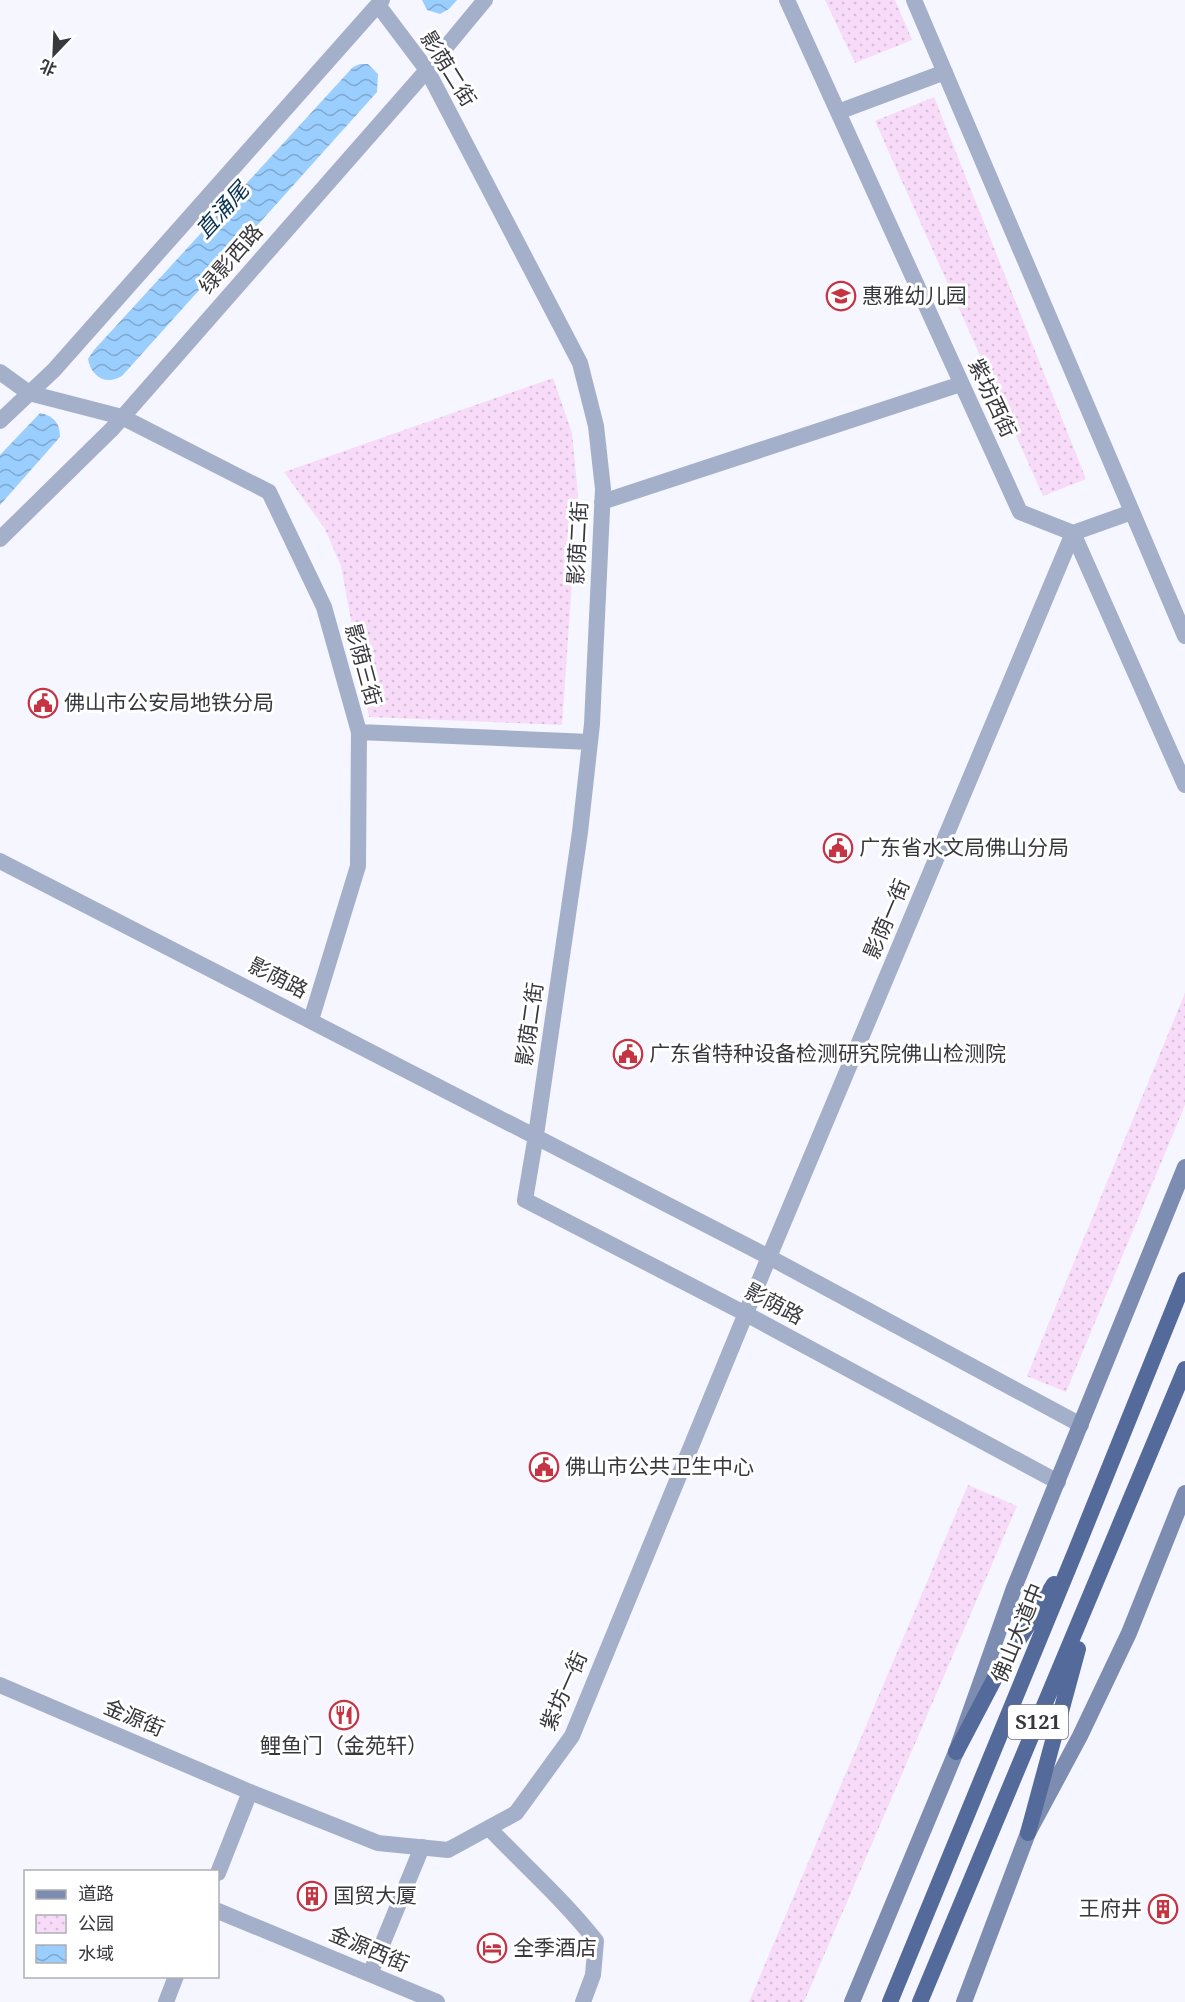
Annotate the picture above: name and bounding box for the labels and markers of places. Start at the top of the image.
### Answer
school or university icon: 惠雅幼儿园 [825,280,857,312]
place label: 惠雅幼儿园 [862,281,967,309]
public building icon: 佛山市公安局地铁分局 [27,687,59,719]
place label: 佛山市公安局地铁分局 [64,688,274,716]
public building icon: 广东省水文局佛山分局 [822,832,854,864]
place label: 广东省水文局佛山分局 [859,833,1069,861]
public building icon: 广东省特种设备检测研究院佛山检测院 [612,1038,644,1070]
place label: 广东省特种设备检测研究院佛山检测院 [649,1039,1006,1067]
public building icon: 佛山市公共卫生中心 [528,1451,560,1483]
place label: 佛山市公共卫生中心 [565,1452,754,1480]
restaurant icon: 鲤鱼门（金苑轩） [328,1699,360,1731]
place label: 鲤鱼门（金苑轩） [260,1731,428,1759]
building icon: 国贸大厦 [296,1880,328,1912]
place label: 国贸大厦 [333,1881,417,1909]
building icon: 王府井 [1147,1893,1179,1925]
place label: 王府井 [1079,1894,1142,1922]
hotel icon: 全季酒店 [476,1932,508,1964]
place label: 全季酒店 [513,1933,597,1961]

